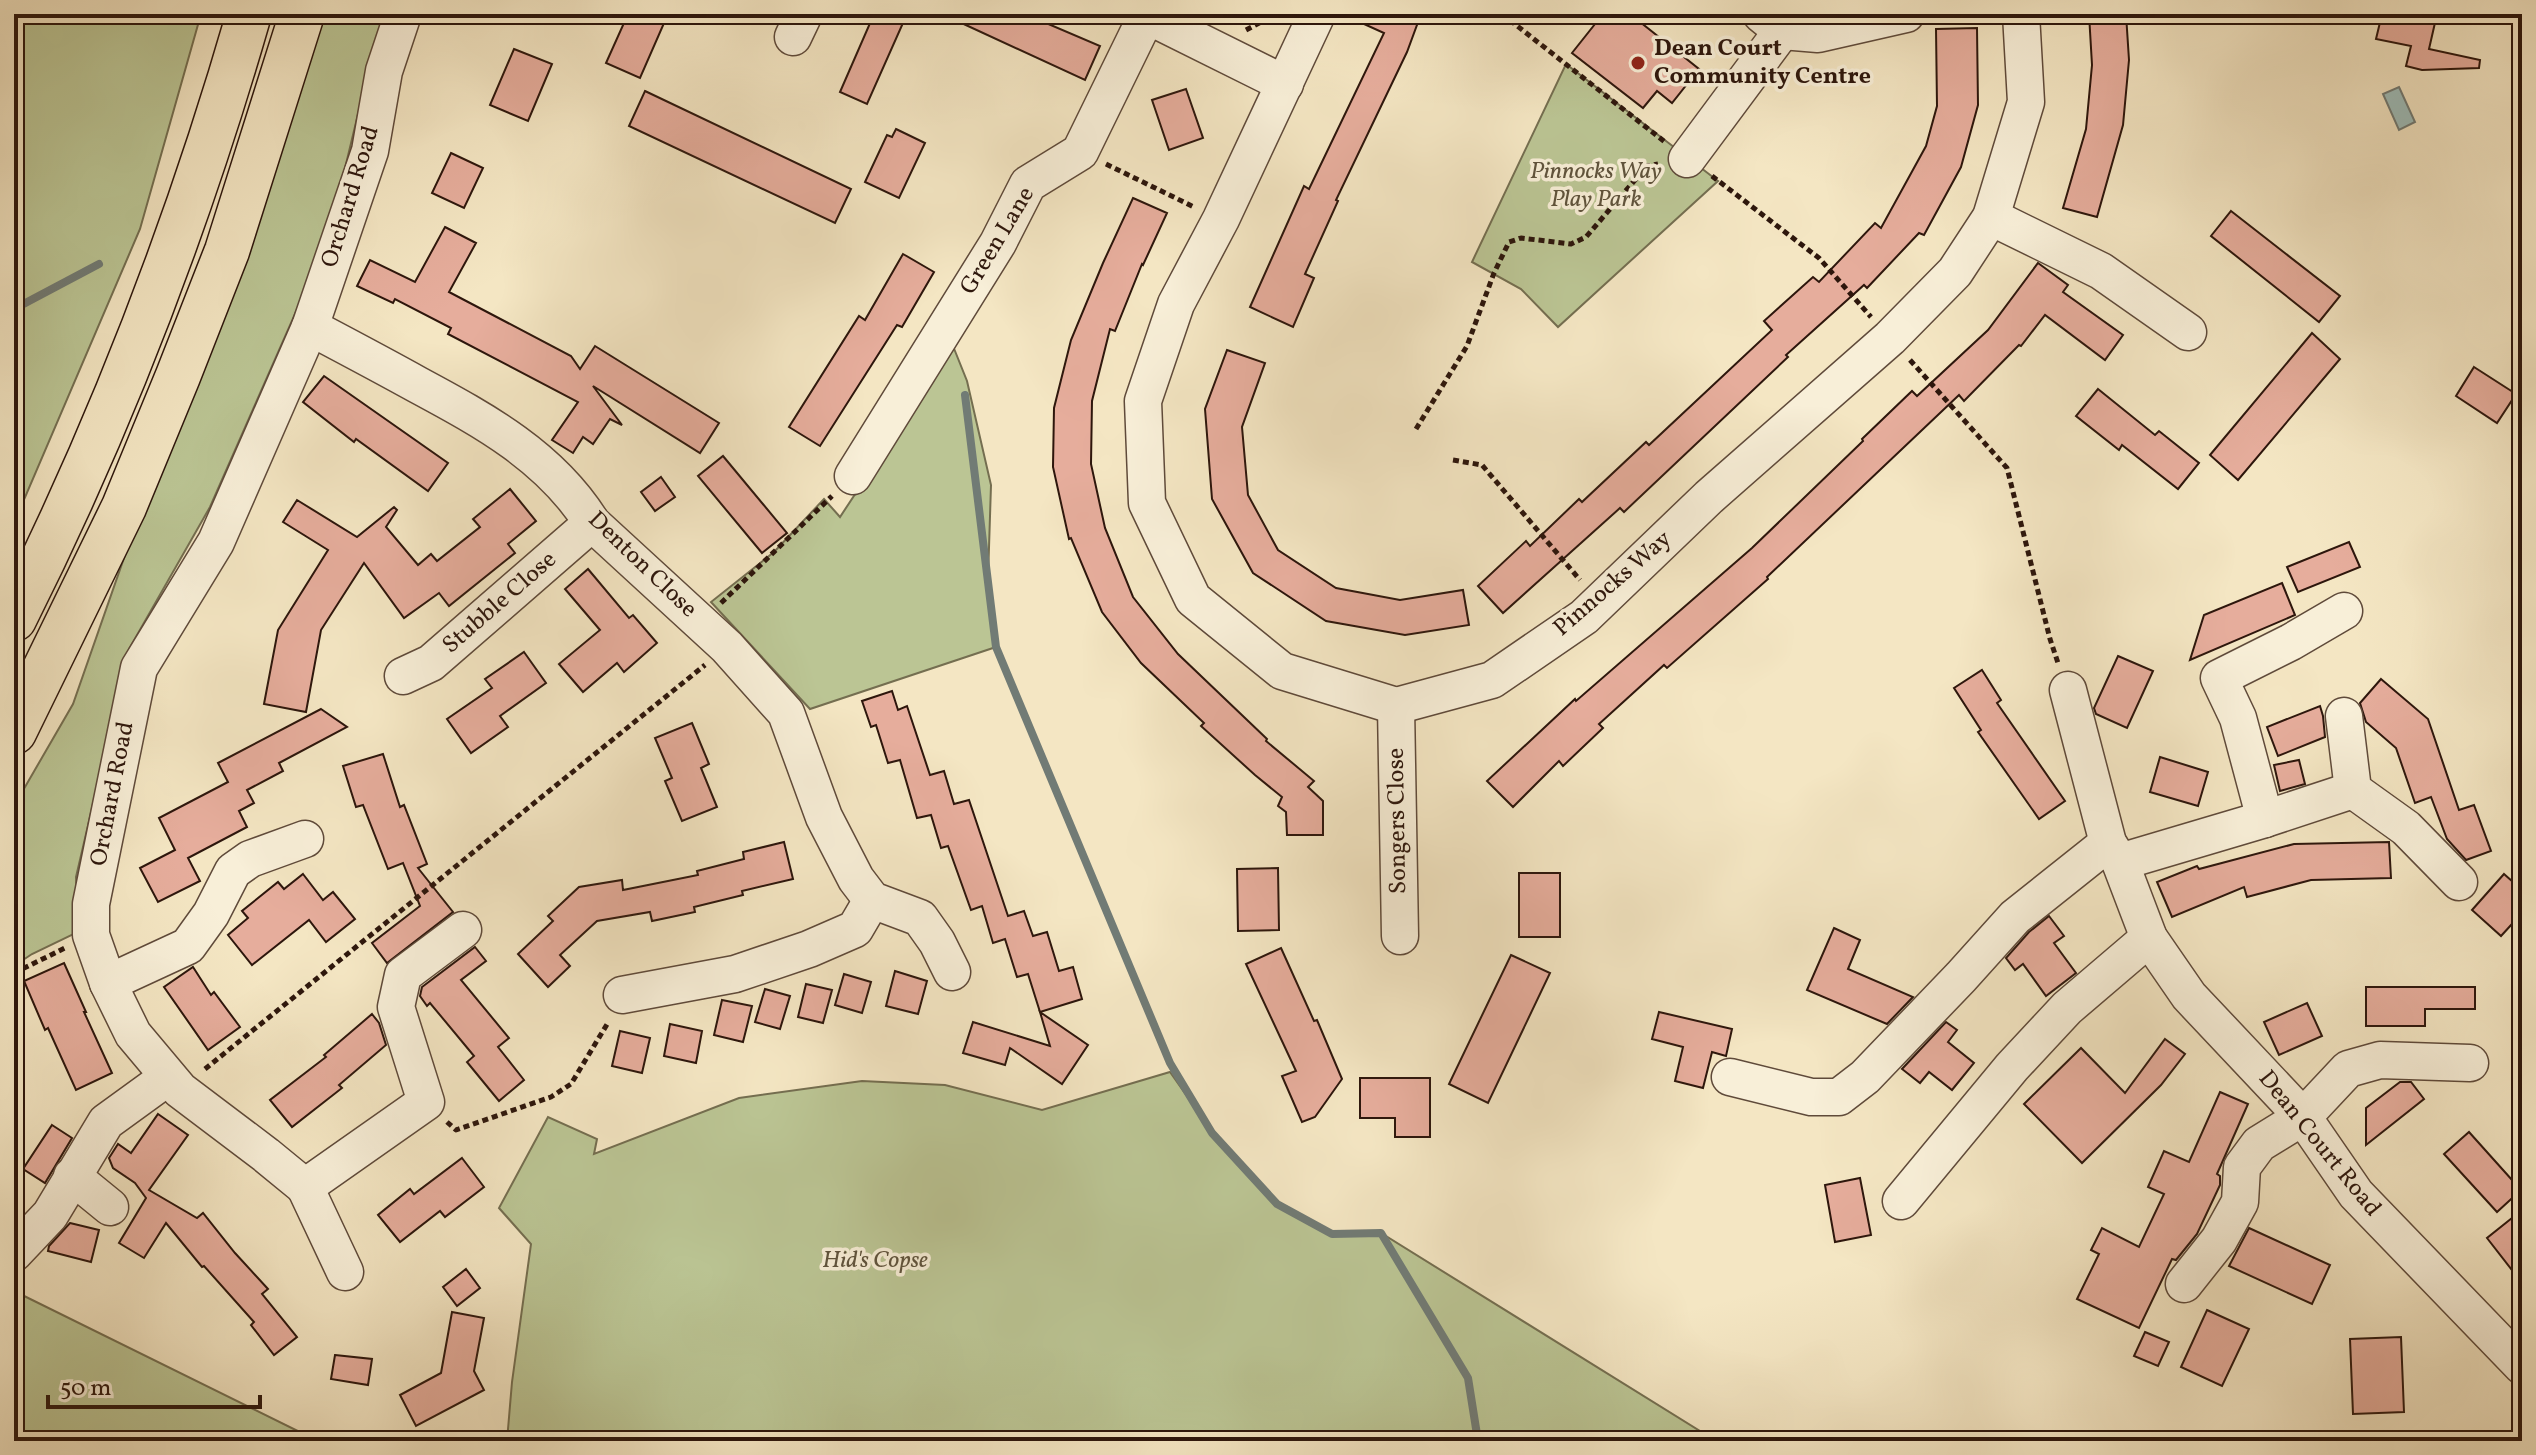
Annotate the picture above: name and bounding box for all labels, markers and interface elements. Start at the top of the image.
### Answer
place label: Dean Court Community Centre [1654,32,1871,94]
marker: Dean Court Community Centre [1629,54,1647,72]
street label: Orchard Road [313,122,389,272]
park label: Pinnocks Way Play Park [1530,155,1662,217]
street label: Green Lane [952,181,1044,301]
street label: Denton Close [580,504,704,626]
street label: Pinnocks Way [1546,523,1680,645]
street label: Stubble Close [435,544,565,662]
street label: Orchard Road [82,719,144,869]
street label: Songers Close [1380,748,1416,894]
street label: Dean Court Road [2249,1064,2389,1224]
park label: Hid's Copse [822,1244,928,1278]
scale bar [48,1359,260,1409]
text: 50 m [60,1372,112,1406]

